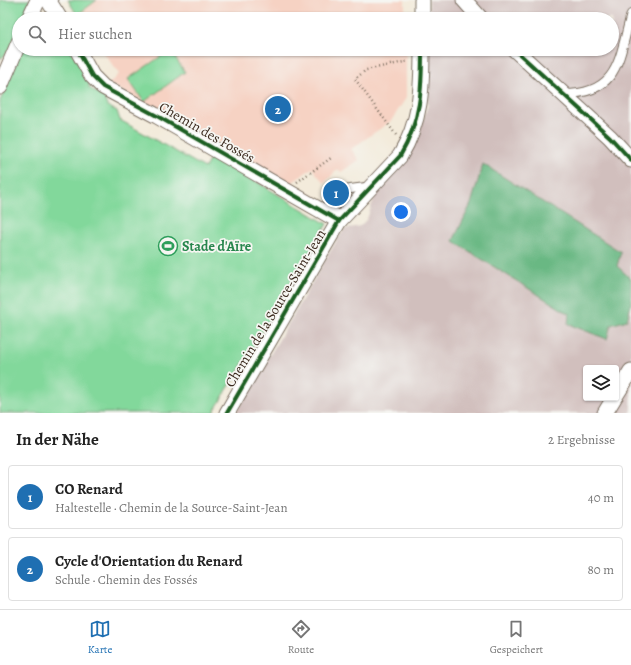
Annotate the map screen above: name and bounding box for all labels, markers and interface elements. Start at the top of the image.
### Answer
search box [12,12,619,56]
icon: search [26,23,48,45]
text: Hier suchen [58,24,132,44]
pin: 2 [265,94,291,124]
street label: Chemin des Fossés [155,97,258,168]
pin: 1 [323,178,349,208]
your location [391,202,411,222]
street label: Chemin de la Source-Saint-Jean [221,225,330,391]
sports icon: Stade d'Aïre [157,235,179,257]
place label: Stade d'Aïre [182,237,252,256]
map controls [583,365,619,401]
button: layers [583,365,619,401]
text: In der Nähe [16,428,99,451]
text: 2 Ergebnisse [548,431,615,448]
text: CO Renard [55,479,123,499]
text: 1 [28,489,32,506]
text: 40 m [588,489,614,506]
text: Haltestelle · Chemin de la Source-Saint-Jean [55,499,288,516]
text: Cycle d'Orientation du Renard [55,551,242,571]
text: 2 [27,561,33,578]
text: 80 m [587,561,614,578]
text: Schule · Chemin des Fossés [55,571,198,588]
tab: Karte [88,618,112,657]
tab: Route [288,618,314,657]
tab: Gespeichert [490,618,543,657]

